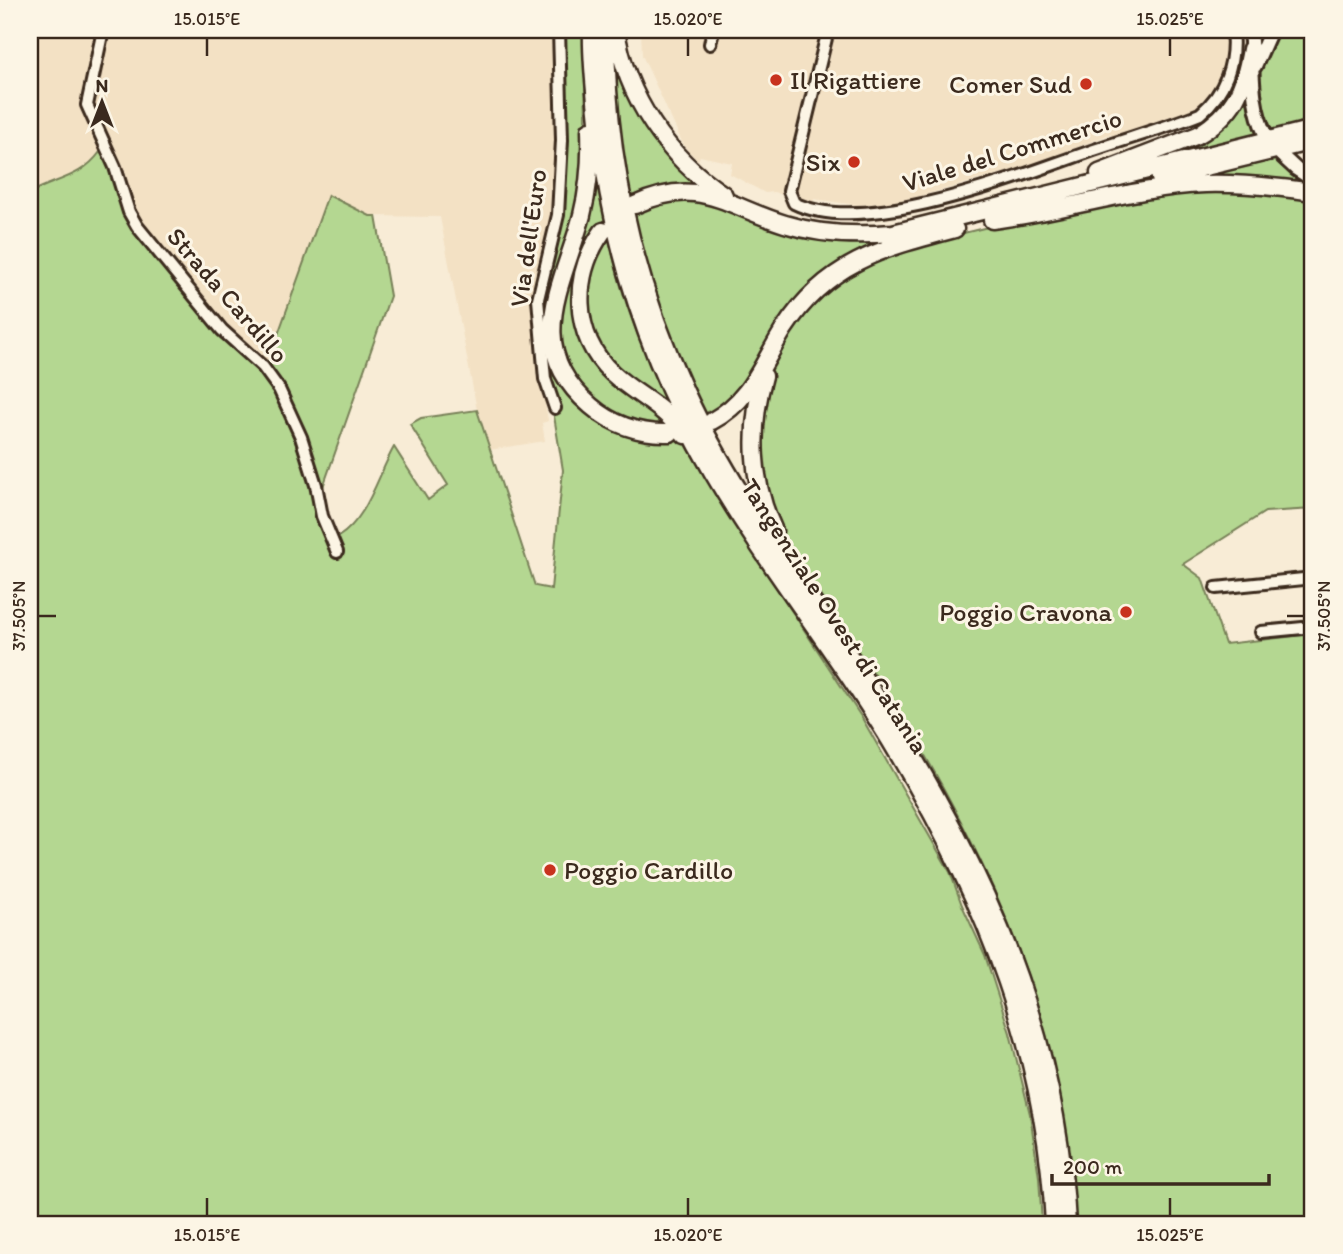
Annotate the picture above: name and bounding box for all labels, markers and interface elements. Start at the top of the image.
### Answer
text: 15.015°E [174,8,240,30]
text: 15.020°E [653,8,723,30]
text: 15.025°E [1136,8,1204,30]
place label: Il Rigattiere [790,64,921,96]
north arrow [66,66,136,136]
place label: Comer Sud [949,68,1072,100]
marker: Il Rigattiere [768,72,784,88]
text: N [96,74,108,97]
marker: Comer Sud [1078,76,1094,92]
street label: Viale del Commercio [898,101,1126,199]
place label: Six [806,146,840,178]
marker: Six [846,154,862,170]
street label: Via dell'Euro [502,167,554,309]
street label: Strada Cardillo [160,221,296,369]
street label: Tangenziale Ovest di Catania [734,472,936,760]
text: 37.505°N [8,581,30,651]
text: 37.505°N [1313,581,1335,651]
place label: Poggio Cravona [939,596,1112,628]
marker: Poggio Cravona [1118,604,1134,620]
place label: Poggio Cardillo [564,854,733,886]
marker: Poggio Cardillo [542,862,558,878]
scale bar [1052,1142,1270,1186]
text: 200 m [1063,1154,1123,1179]
text: 15.015°E [174,1224,240,1246]
text: 15.020°E [653,1224,723,1246]
text: 15.025°E [1136,1224,1204,1246]

